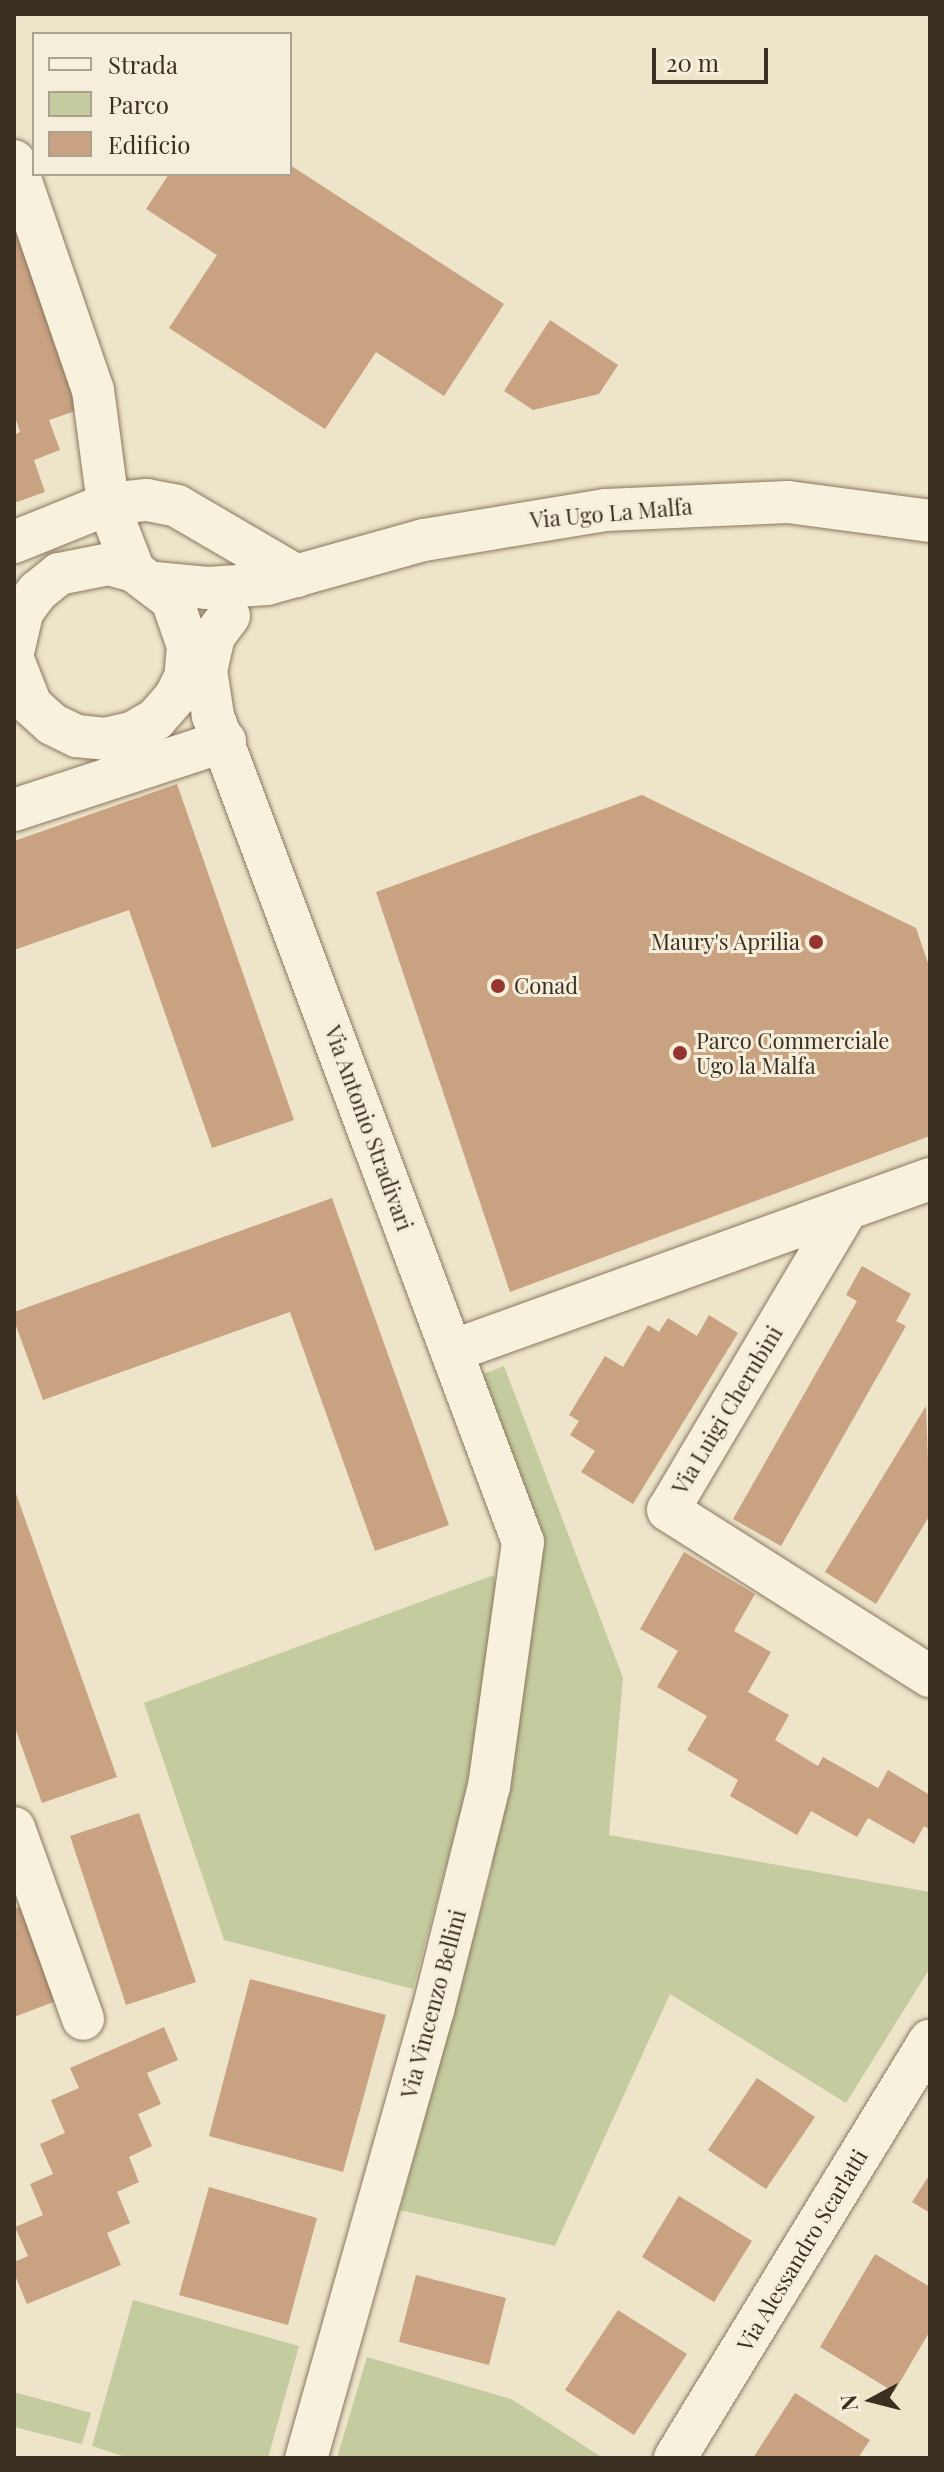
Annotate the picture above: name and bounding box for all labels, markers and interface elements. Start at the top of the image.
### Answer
legend [32,32,292,176]
scale bar [656,32,772,82]
text: 20 m [666,46,719,78]
text: Strada [108,48,178,80]
text: Parco [108,88,169,120]
text: Edificio [108,128,190,160]
street label: Via Ugo La Malfa [528,493,694,533]
place label: Maury's Aprilia [650,929,800,955]
marker: Maury's Aprilia [807,933,825,951]
place label: Conad [514,973,578,999]
marker: Conad [489,977,507,995]
street label: Via Antonio Stradivari [319,1021,419,1235]
place label: Parco Commerciale Ugo la Malfa [696,1027,889,1078]
marker: Parco Commerciale Ugo la Malfa [671,1044,689,1062]
street label: Via Luigi Cherubini [666,1321,788,1499]
street label: Via Vincenzo Bellini [395,1906,471,2102]
street label: Via Alessandro Scarlatti [731,2144,873,2356]
north arrow [832,2360,912,2440]
text: N [832,2393,864,2413]

